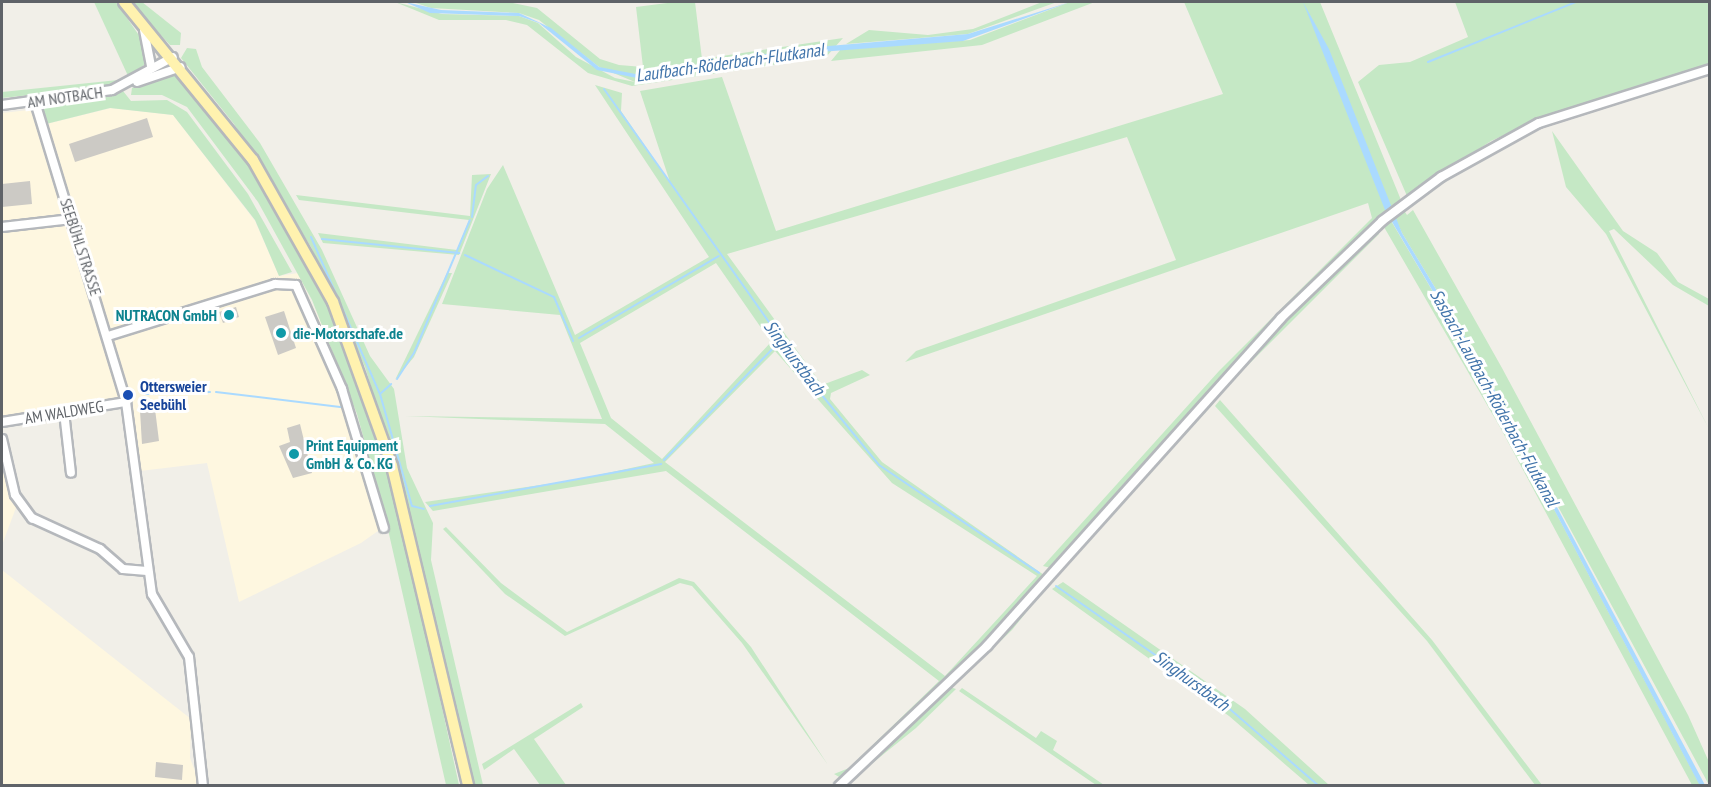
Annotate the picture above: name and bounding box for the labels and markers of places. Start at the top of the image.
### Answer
place label: NUTRACON GmbH [116,305,217,325]
marker: NUTRACON GmbH [222,308,236,322]
place label: die-Motorschafe.de [293,323,403,343]
marker: die-Motorschafe.de [274,326,288,340]
place label: Ottersweier Seebühl [140,376,207,414]
marker: Ottersweier Seebühl [121,388,135,402]
place label: Print Equipment GmbH & Co. KG [306,435,398,473]
marker: Print Equipment GmbH & Co. KG [287,447,301,461]

